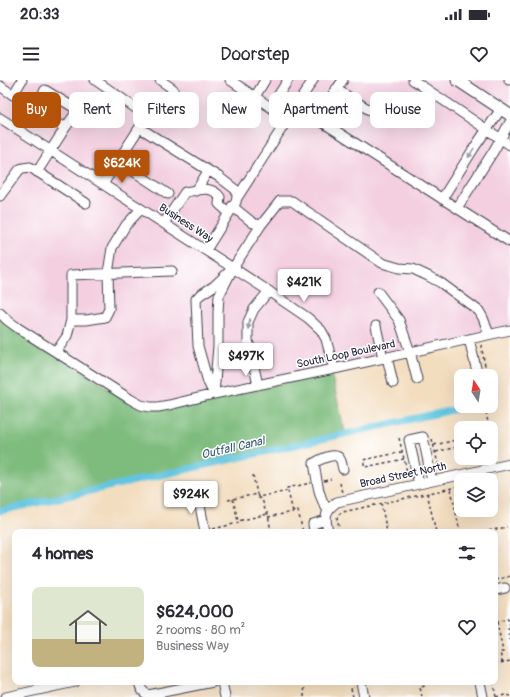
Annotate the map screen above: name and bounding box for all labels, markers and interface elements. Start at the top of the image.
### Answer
text: 20:33 [20,5,59,24]
icon: menu [20,43,42,65]
text: Doorstep [220,43,290,66]
icon: heart [468,43,490,65]
chip: Buy [12,92,61,128]
chip: Rent [69,92,125,128]
chip: Filters [133,92,199,128]
chip: New [207,92,261,128]
chip: Apartment [269,92,362,128]
chip: House [370,92,435,128]
one-way arrow [468,147,475,159]
pin: $624K [94,150,150,184]
text: $624K [103,155,141,171]
street label: Business Way [157,201,216,245]
pin: $421K [276,269,332,303]
text: $421K [287,274,321,290]
one-way arrow [246,317,252,330]
street label: South Loop Boulevard [296,337,396,371]
pin: $497K [218,343,274,377]
text: $497K [228,348,264,364]
north arrow [454,369,498,413]
map controls [454,369,498,517]
button: locate [454,421,498,465]
water label: Outfall Canal [200,433,267,463]
street label: Broad Street North [359,460,447,490]
button: layers [454,473,498,517]
pin: $924K [163,481,219,515]
text: $924K [173,486,209,502]
icon: filters [456,542,478,564]
text: 4 homes [32,543,93,564]
text: $624,000 [156,601,234,622]
icon: home [64,603,112,651]
icon: heart [456,616,478,638]
text: 2 rooms · 80 m² [156,622,245,638]
text: Business Way [156,638,229,654]

